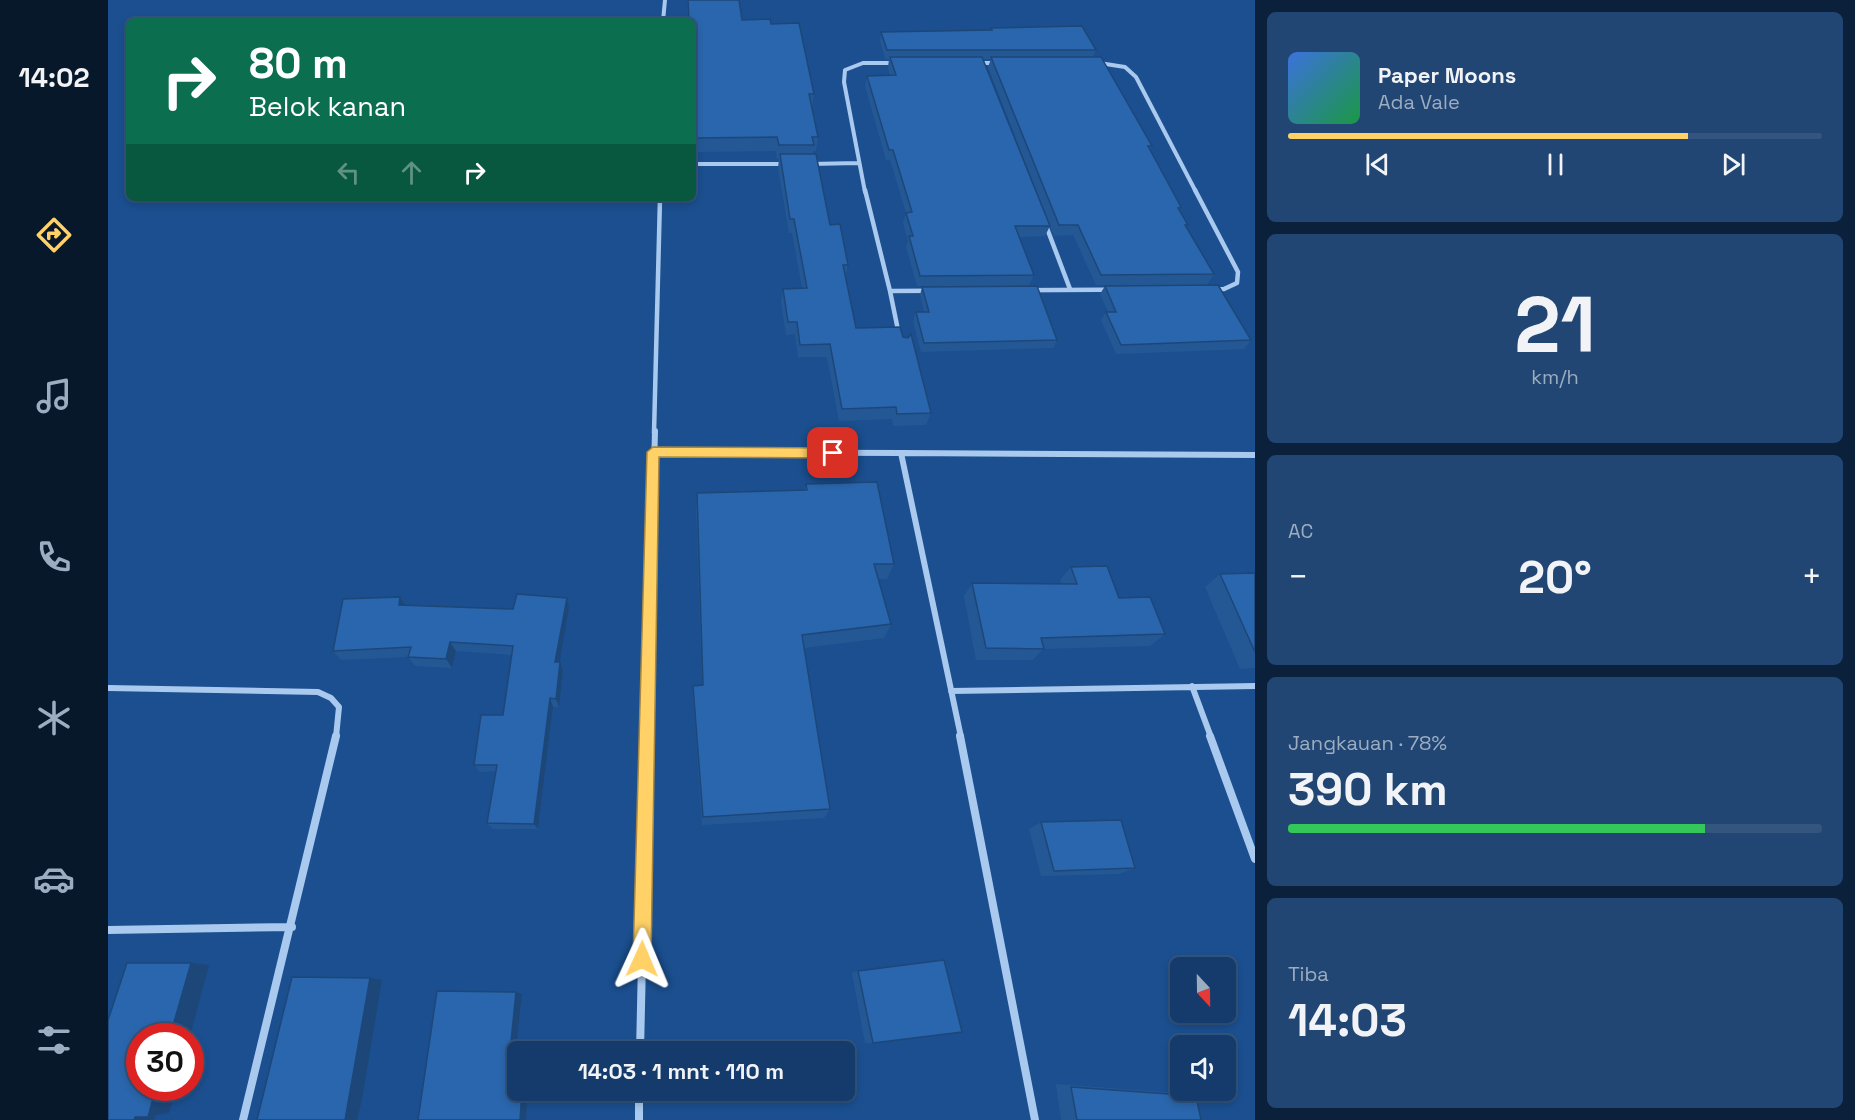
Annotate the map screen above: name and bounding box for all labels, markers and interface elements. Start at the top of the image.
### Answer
text: 80 m [249,37,348,90]
icon: right [150,42,228,120]
text: 14:02 [19,60,89,95]
text: Paper Moons [1378,61,1516,89]
text: Belok kanan [249,89,406,124]
text: Ada Vale [1378,89,1460,115]
icon: previous [1361,148,1394,181]
icon: pause [1539,148,1572,181]
icon: next [1717,148,1750,181]
icon: left [332,156,365,189]
icon: ahead [395,156,428,189]
icon: right [458,156,491,189]
icon: directions [33,214,75,256]
text: 21 [1514,275,1596,375]
text: km/h [1531,364,1579,390]
icon: music [33,375,75,417]
pin [807,427,858,478]
icon: arrive [816,436,849,469]
text: AC [1288,518,1313,544]
icon: phone [33,536,75,578]
text: 20° [1518,549,1592,606]
text: − [1288,556,1308,598]
text: + [1802,556,1822,598]
icon: climate [33,697,75,739]
text: Jangkauan · 78% [1288,730,1447,756]
text: 390 km [1288,761,1448,818]
icon: car [33,858,75,900]
position arrow [610,927,674,991]
north arrow [1170,957,1236,1023]
map controls [1170,957,1236,1101]
text: Tiba [1288,961,1329,987]
text: 14:03 [1288,992,1407,1049]
icon: filters [33,1019,75,1061]
speed limit sign: 30 [126,1023,204,1101]
button: sound [1170,1035,1236,1101]
text: 14:03 · 1 mnt · 110 m [578,1057,784,1085]

